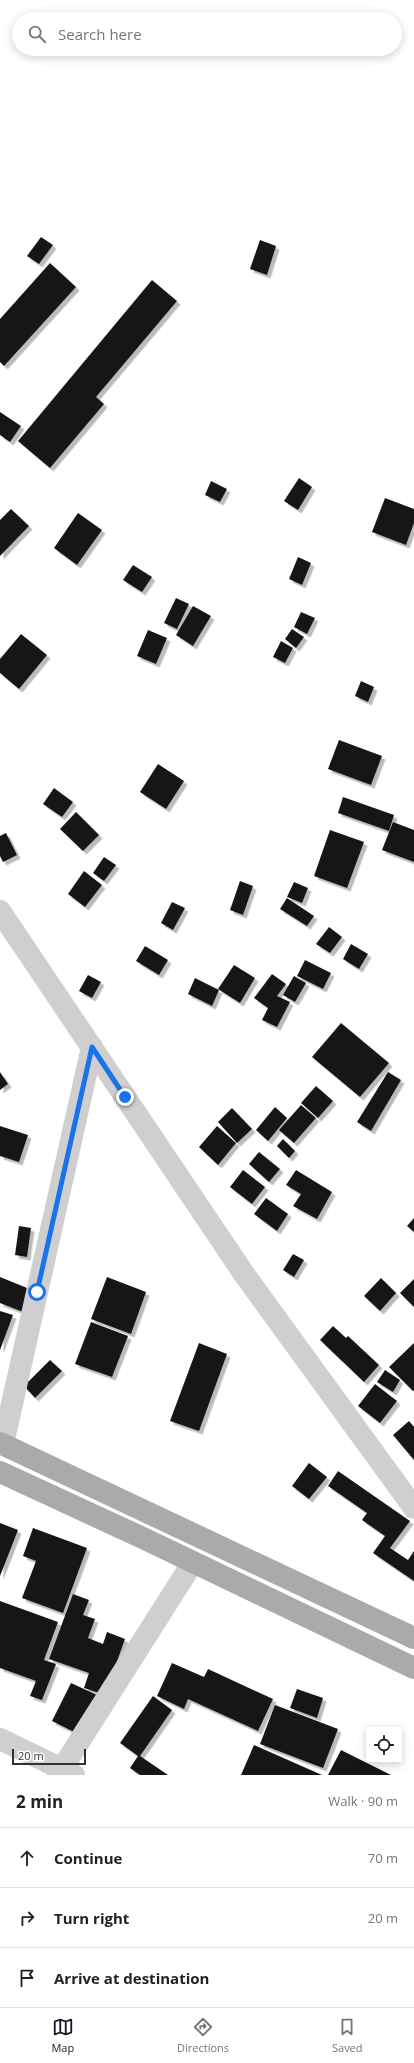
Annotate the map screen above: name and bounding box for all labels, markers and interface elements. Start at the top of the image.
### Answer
search box [12,12,402,56]
icon: search [26,23,48,45]
text: Search here [58,24,142,44]
route end [116,1088,134,1106]
route start [28,1283,46,1301]
map controls [366,1727,402,1763]
button: locate [366,1727,402,1763]
scale bar [12,1747,86,1766]
text: 20 m [18,1748,44,1763]
text: 2 min [16,1790,63,1813]
text: Walk · 90 m [328,1792,398,1810]
icon: ahead [16,1847,38,1869]
text: Continue [54,1848,122,1868]
text: 70 m [368,1849,398,1867]
icon: right [16,1907,38,1929]
text: Turn right [54,1908,129,1928]
text: 20 m [368,1909,398,1927]
icon: arrive [16,1967,38,1989]
text: Arrive at destination [54,1968,209,1988]
tab: Map [51,2016,74,2055]
tab: Directions [177,2016,229,2055]
tab: Saved [332,2016,363,2055]

